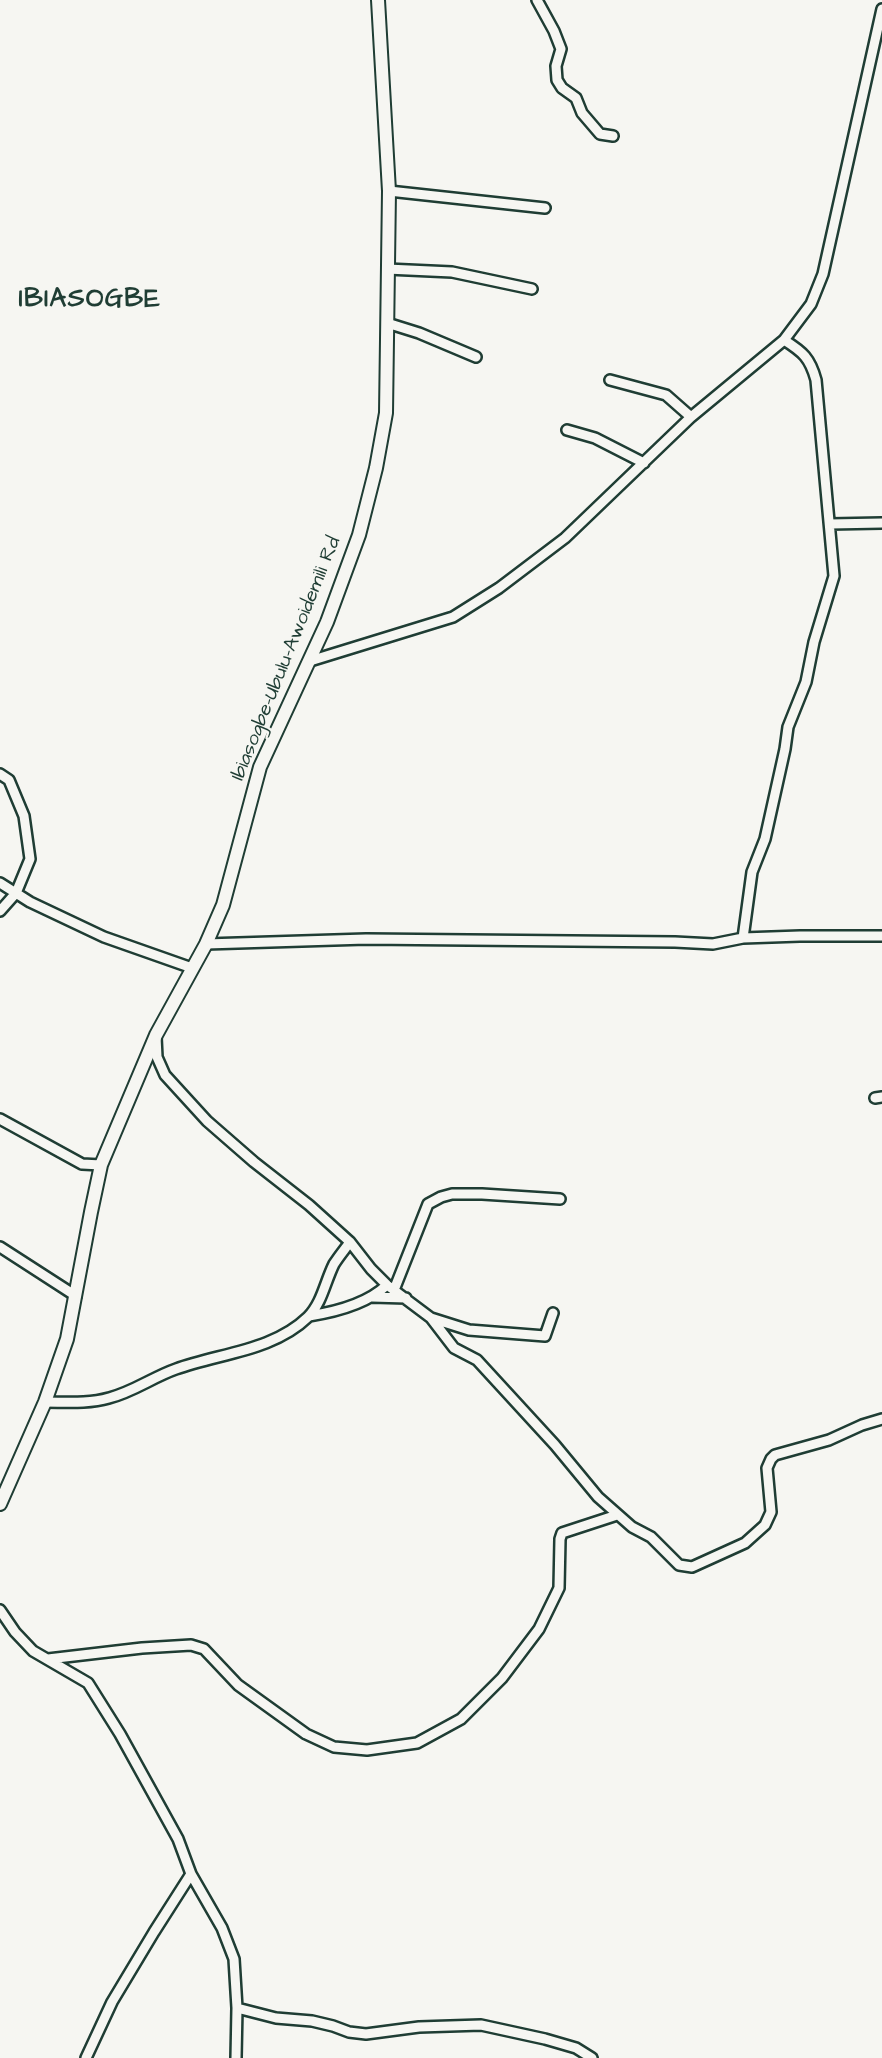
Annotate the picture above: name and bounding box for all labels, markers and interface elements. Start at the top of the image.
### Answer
district label: IBIASOGBE [19,285,161,317]
street label: Ibiasogbe-Ubulu-Awoidemili Rd [227,533,347,785]

